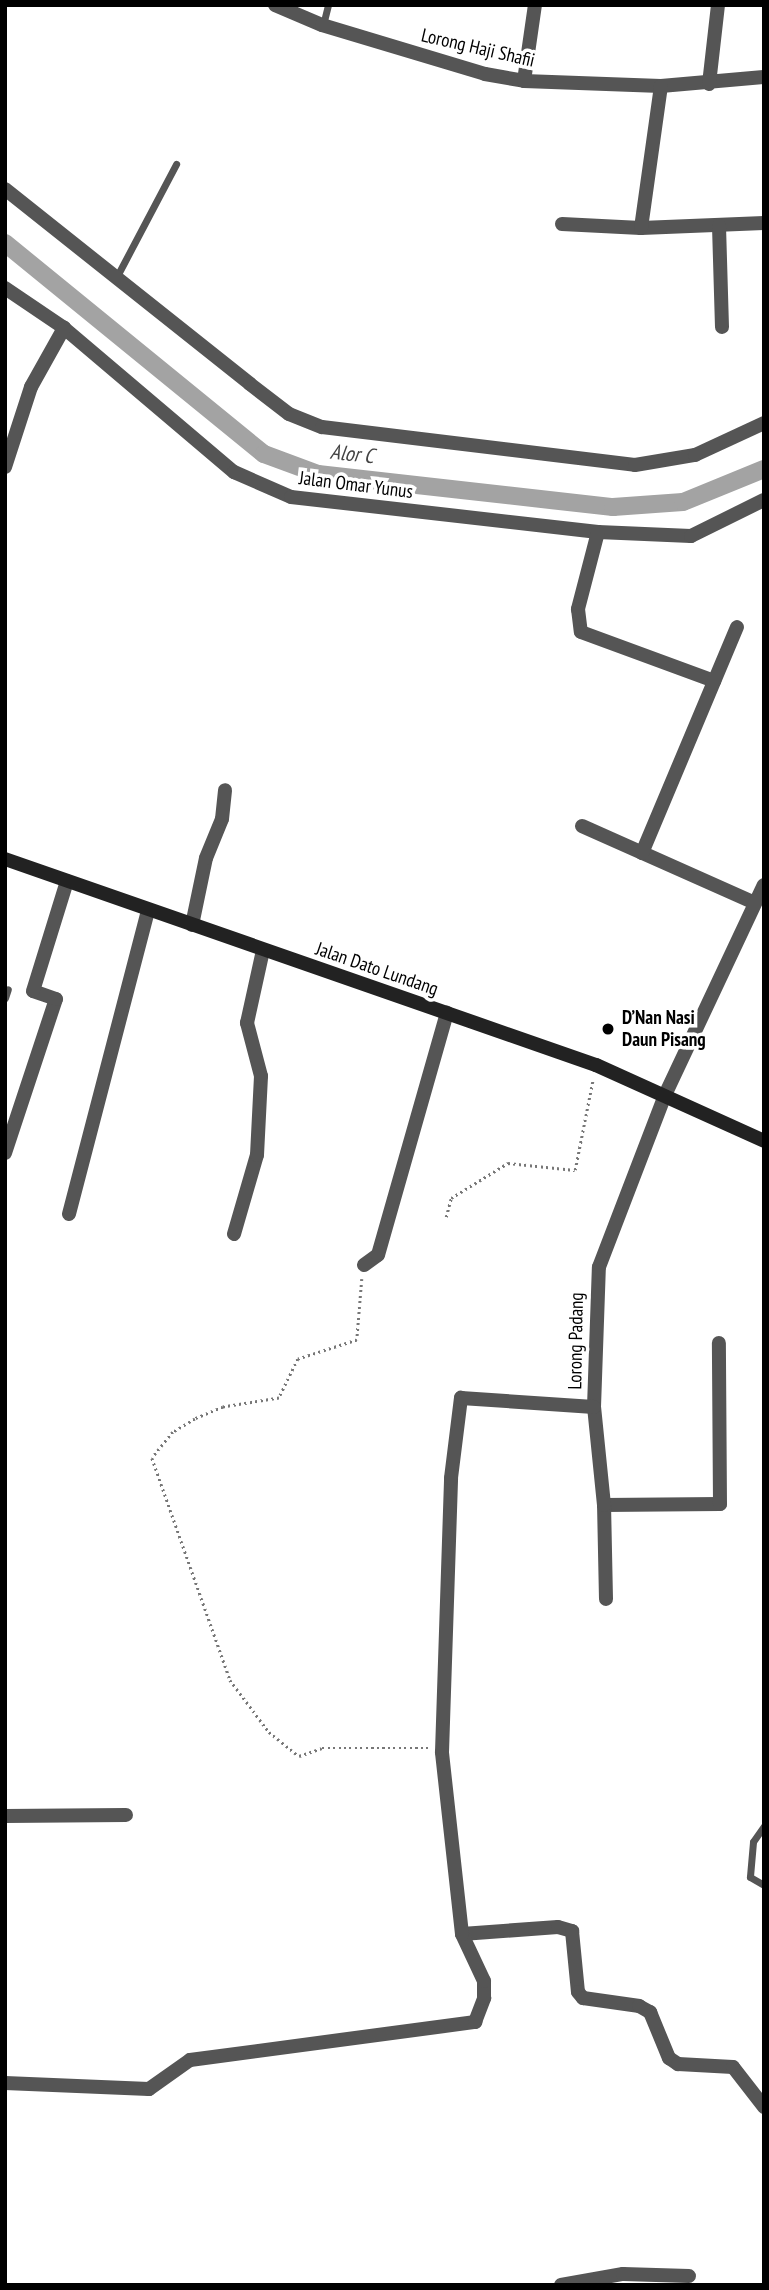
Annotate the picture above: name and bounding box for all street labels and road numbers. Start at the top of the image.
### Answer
street label: Lorong Haji Shafii [419,24,537,72]
street label: Jalan Omar Yunus [298,467,414,503]
street label: Jalan Dato Lundang [313,937,441,1001]
street label: Lorong Padang [564,1292,588,1390]

